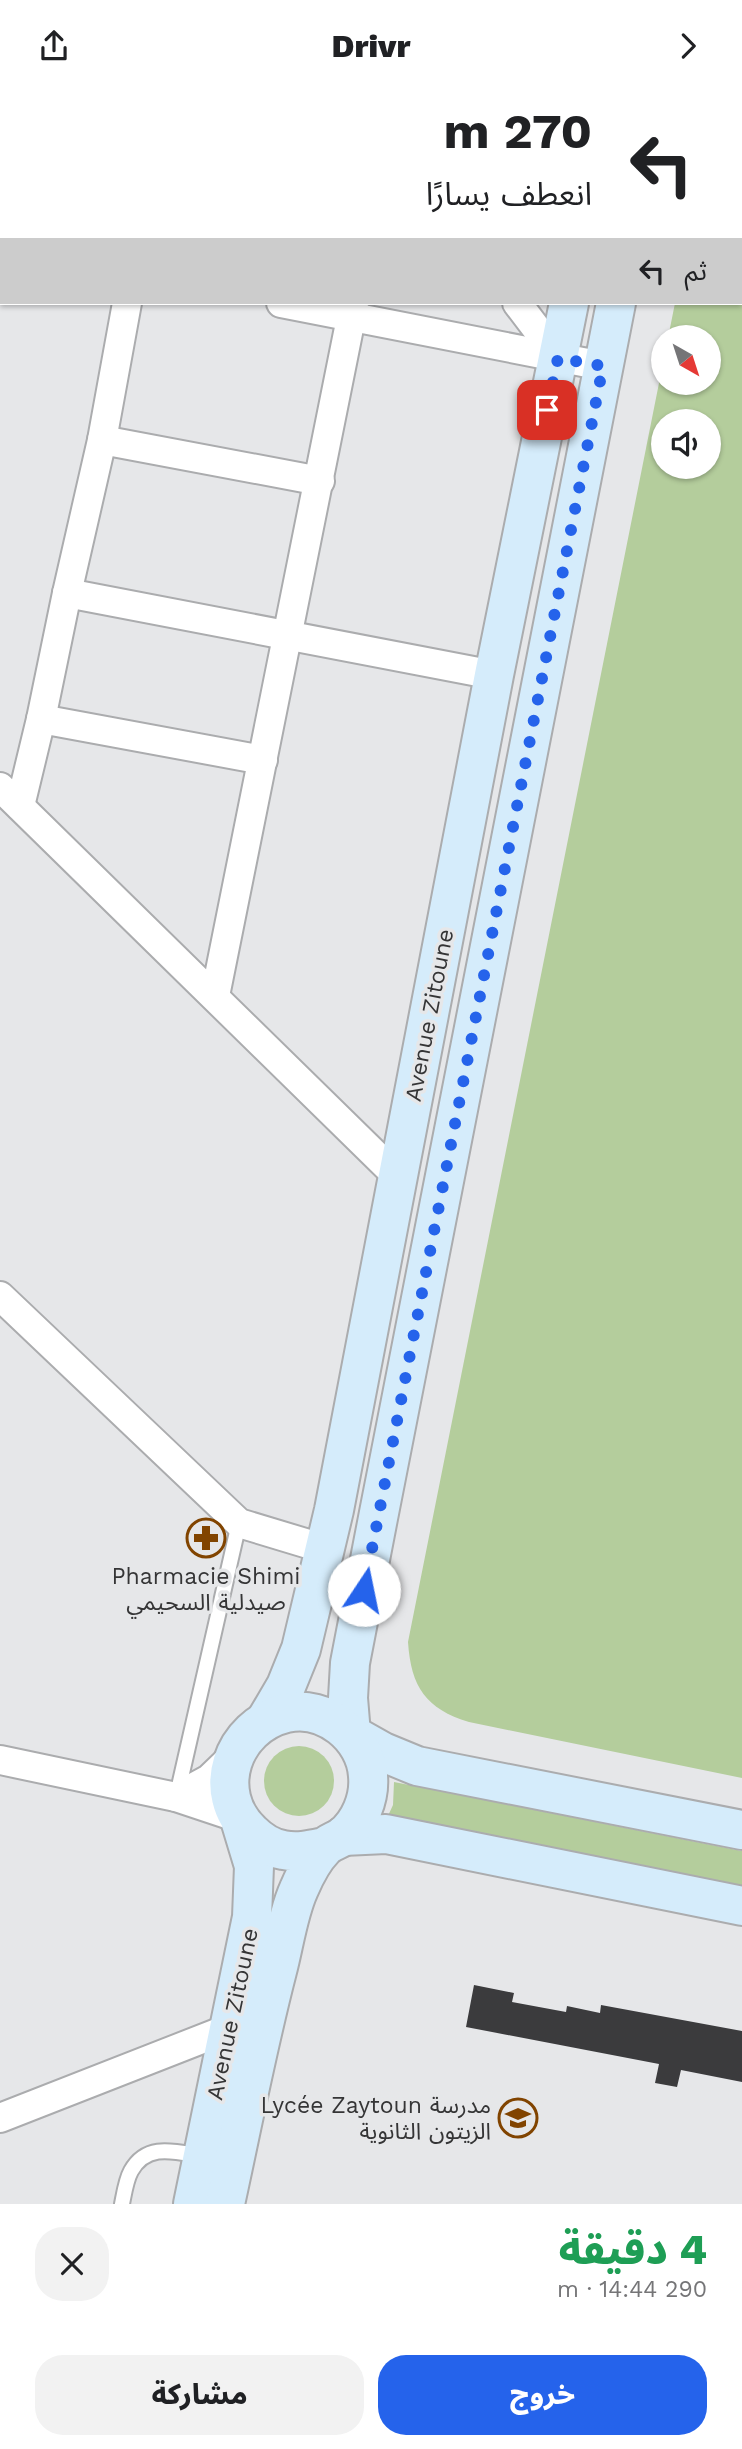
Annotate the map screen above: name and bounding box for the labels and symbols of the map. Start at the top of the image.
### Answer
north arrow [651,325,721,395]
pin [517,380,577,440]
street label: Avenue Zitoune [400,927,459,1104]
pharmacy icon: Pharmacie Shimi صيدلية السحيمي [185,1517,227,1559]
position arrow [327,1553,401,1627]
place label: Pharmacie Shimi صيدلية السحيمي [112,1563,300,1619]
street label: Avenue Zitoune [201,1926,264,2102]
place label: Lycée Zaytoun مدرسة الزيتون الثانوية [260,2092,491,2145]
school or university icon: Lycée Zaytoun مدرسة الزيتون الثانوية [497,2097,539,2139]

